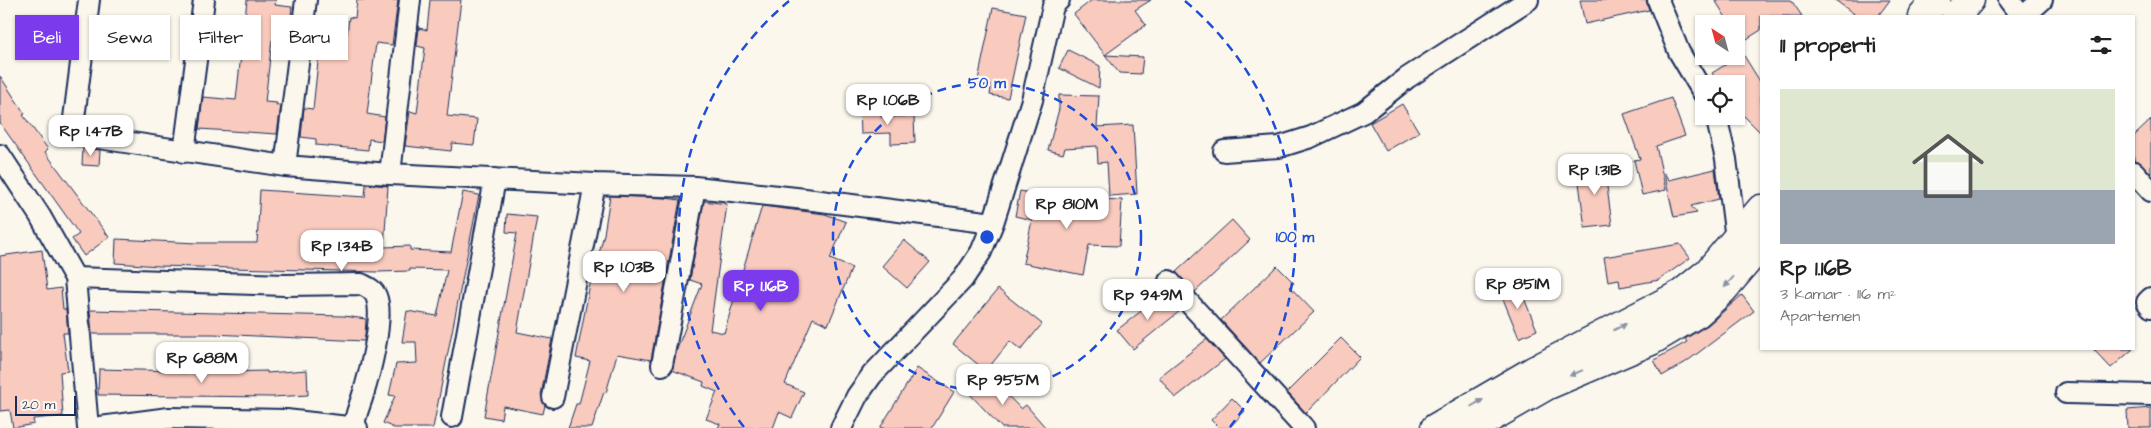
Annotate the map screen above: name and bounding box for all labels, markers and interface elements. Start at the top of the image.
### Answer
chip: Beli [15,15,79,60]
chip: Sewa [89,15,170,60]
chip: Filter [180,15,261,60]
chip: Baru [271,15,348,60]
north arrow [1695,15,1745,65]
map controls [1695,15,1745,125]
text: 11 properti [1780,31,1875,60]
icon: filters [2087,31,2115,59]
text: 50 m [968,73,1006,94]
button: locate [1695,75,1745,125]
pin: Rp 1.06B [836,84,940,126]
text: Rp 1.06B [857,89,919,111]
pin: Rp 1.47B [39,114,143,157]
text: Rp 1.47B [59,120,123,142]
icon: home [1903,121,1993,211]
pin: Rp 1.31B [1543,154,1647,196]
text: Rp 1.31B [1569,159,1621,181]
pin: Rp 810M [1021,188,1113,230]
text: Rp 810M [1036,193,1098,215]
text: 100 m [1276,227,1315,248]
centre of rings [978,228,996,246]
pin: Rp 1.34B [290,230,394,272]
text: Rp 1.34B [311,235,373,257]
pin: Rp 1.03B [572,250,676,293]
text: Rp 1.16B [1780,254,1852,283]
text: Rp 1.03B [594,256,654,278]
pin: Rp 851M [1472,268,1564,310]
pin: Rp 1.16B [709,270,813,312]
text: Rp 851M [1486,273,1550,295]
text: Rp 1.16B [734,275,788,297]
one-way arrow [1724,276,1735,289]
pin: Rp 949M [1102,278,1194,321]
text: 3 kamar · 116 m² [1780,283,1896,305]
text: Rp 949M [1113,284,1183,306]
text: Apartemen [1780,305,1860,327]
one-way arrow [1613,323,1628,331]
pin: Rp 688M [156,342,248,384]
text: Rp 688M [167,347,237,369]
pin: Rp 955M [957,364,1049,406]
text: Rp 955M [967,369,1039,391]
one-way arrow [1569,369,1583,377]
scale bar [15,393,76,416]
text: 20 m [22,395,55,415]
one-way arrow [1470,399,1485,407]

